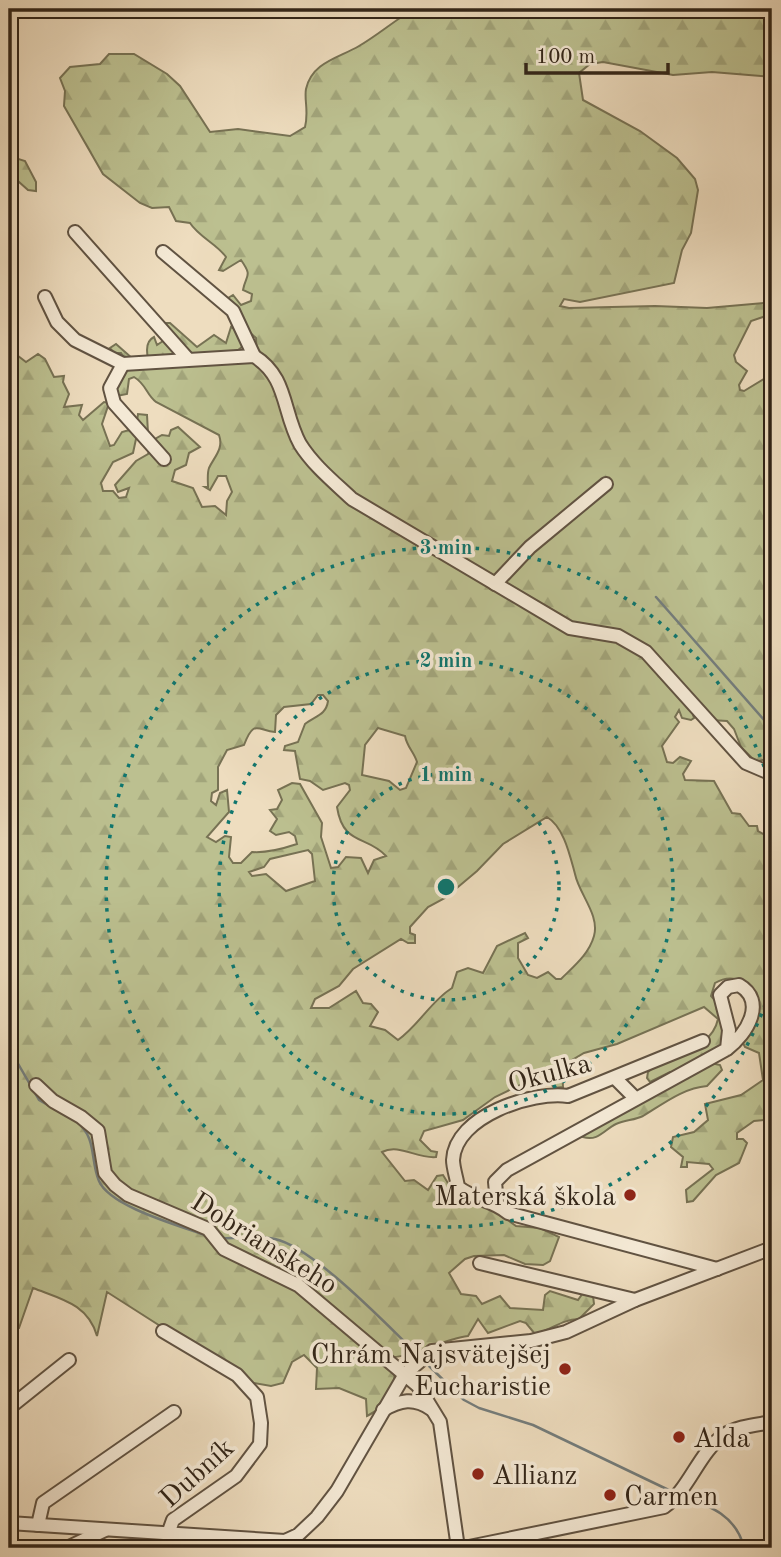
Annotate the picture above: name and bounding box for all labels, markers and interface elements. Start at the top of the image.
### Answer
scale bar [526,32,667,76]
text: 100 m [536,47,595,68]
text: 3 min [420,538,472,559]
text: 2 min [420,651,472,672]
text: 1 min [420,765,472,786]
centre of rings [434,875,458,899]
street label: Okulka [505,1050,595,1099]
place label: Materská škola [434,1184,616,1212]
marker: Materská škola [622,1187,638,1203]
street label: Dobrianskeho [185,1188,342,1301]
place label: Chrám Najsvätejšej Eucharistie [311,1342,551,1402]
marker: Chrám Najsvätejšej Eucharistie [557,1361,573,1377]
place label: Alda [693,1426,751,1454]
marker: Alda [671,1429,687,1445]
street label: Dubník [156,1434,240,1514]
place label: Allianz [492,1463,577,1491]
marker: Allianz [470,1466,486,1482]
place label: Carmen [624,1484,718,1512]
marker: Carmen [602,1487,618,1503]

